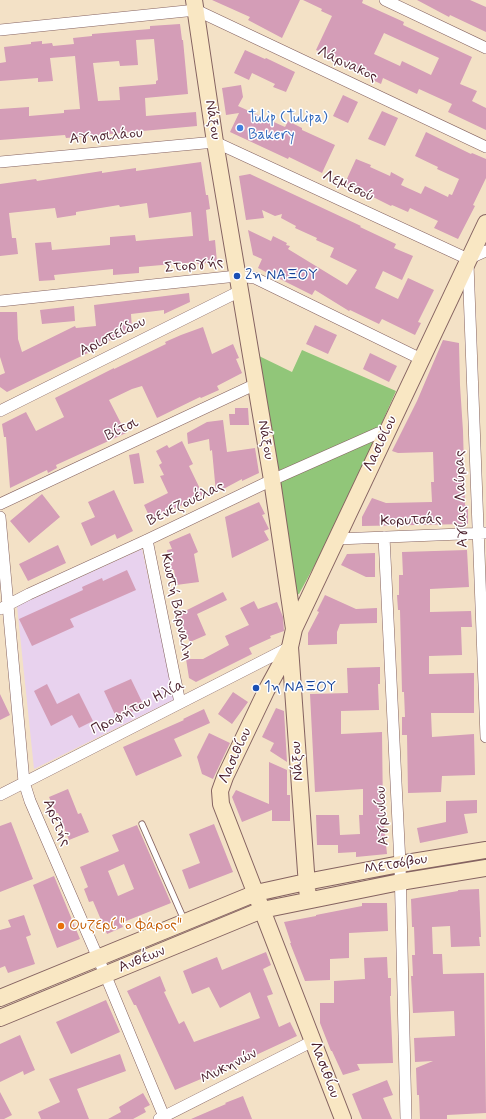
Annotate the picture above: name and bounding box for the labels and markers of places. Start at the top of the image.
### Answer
place label: Tulip (Tulipa) Bakery [248,110,328,145]
marker: Tulip (Tulipa) Bakery [235,123,245,133]
place label: 2η ΝΑΞΟΥ [245,267,318,285]
marker: 2η ΝΑΞΟΥ [232,271,242,281]
place label: 1η ΝΑΞΟΥ [264,679,336,697]
marker: 1η ΝΑΞΟΥ [251,683,261,693]
place label: Ουζερί "ο Φάρος" [69,917,182,935]
marker: Ουζερί "ο Φάρος" [56,921,66,931]

